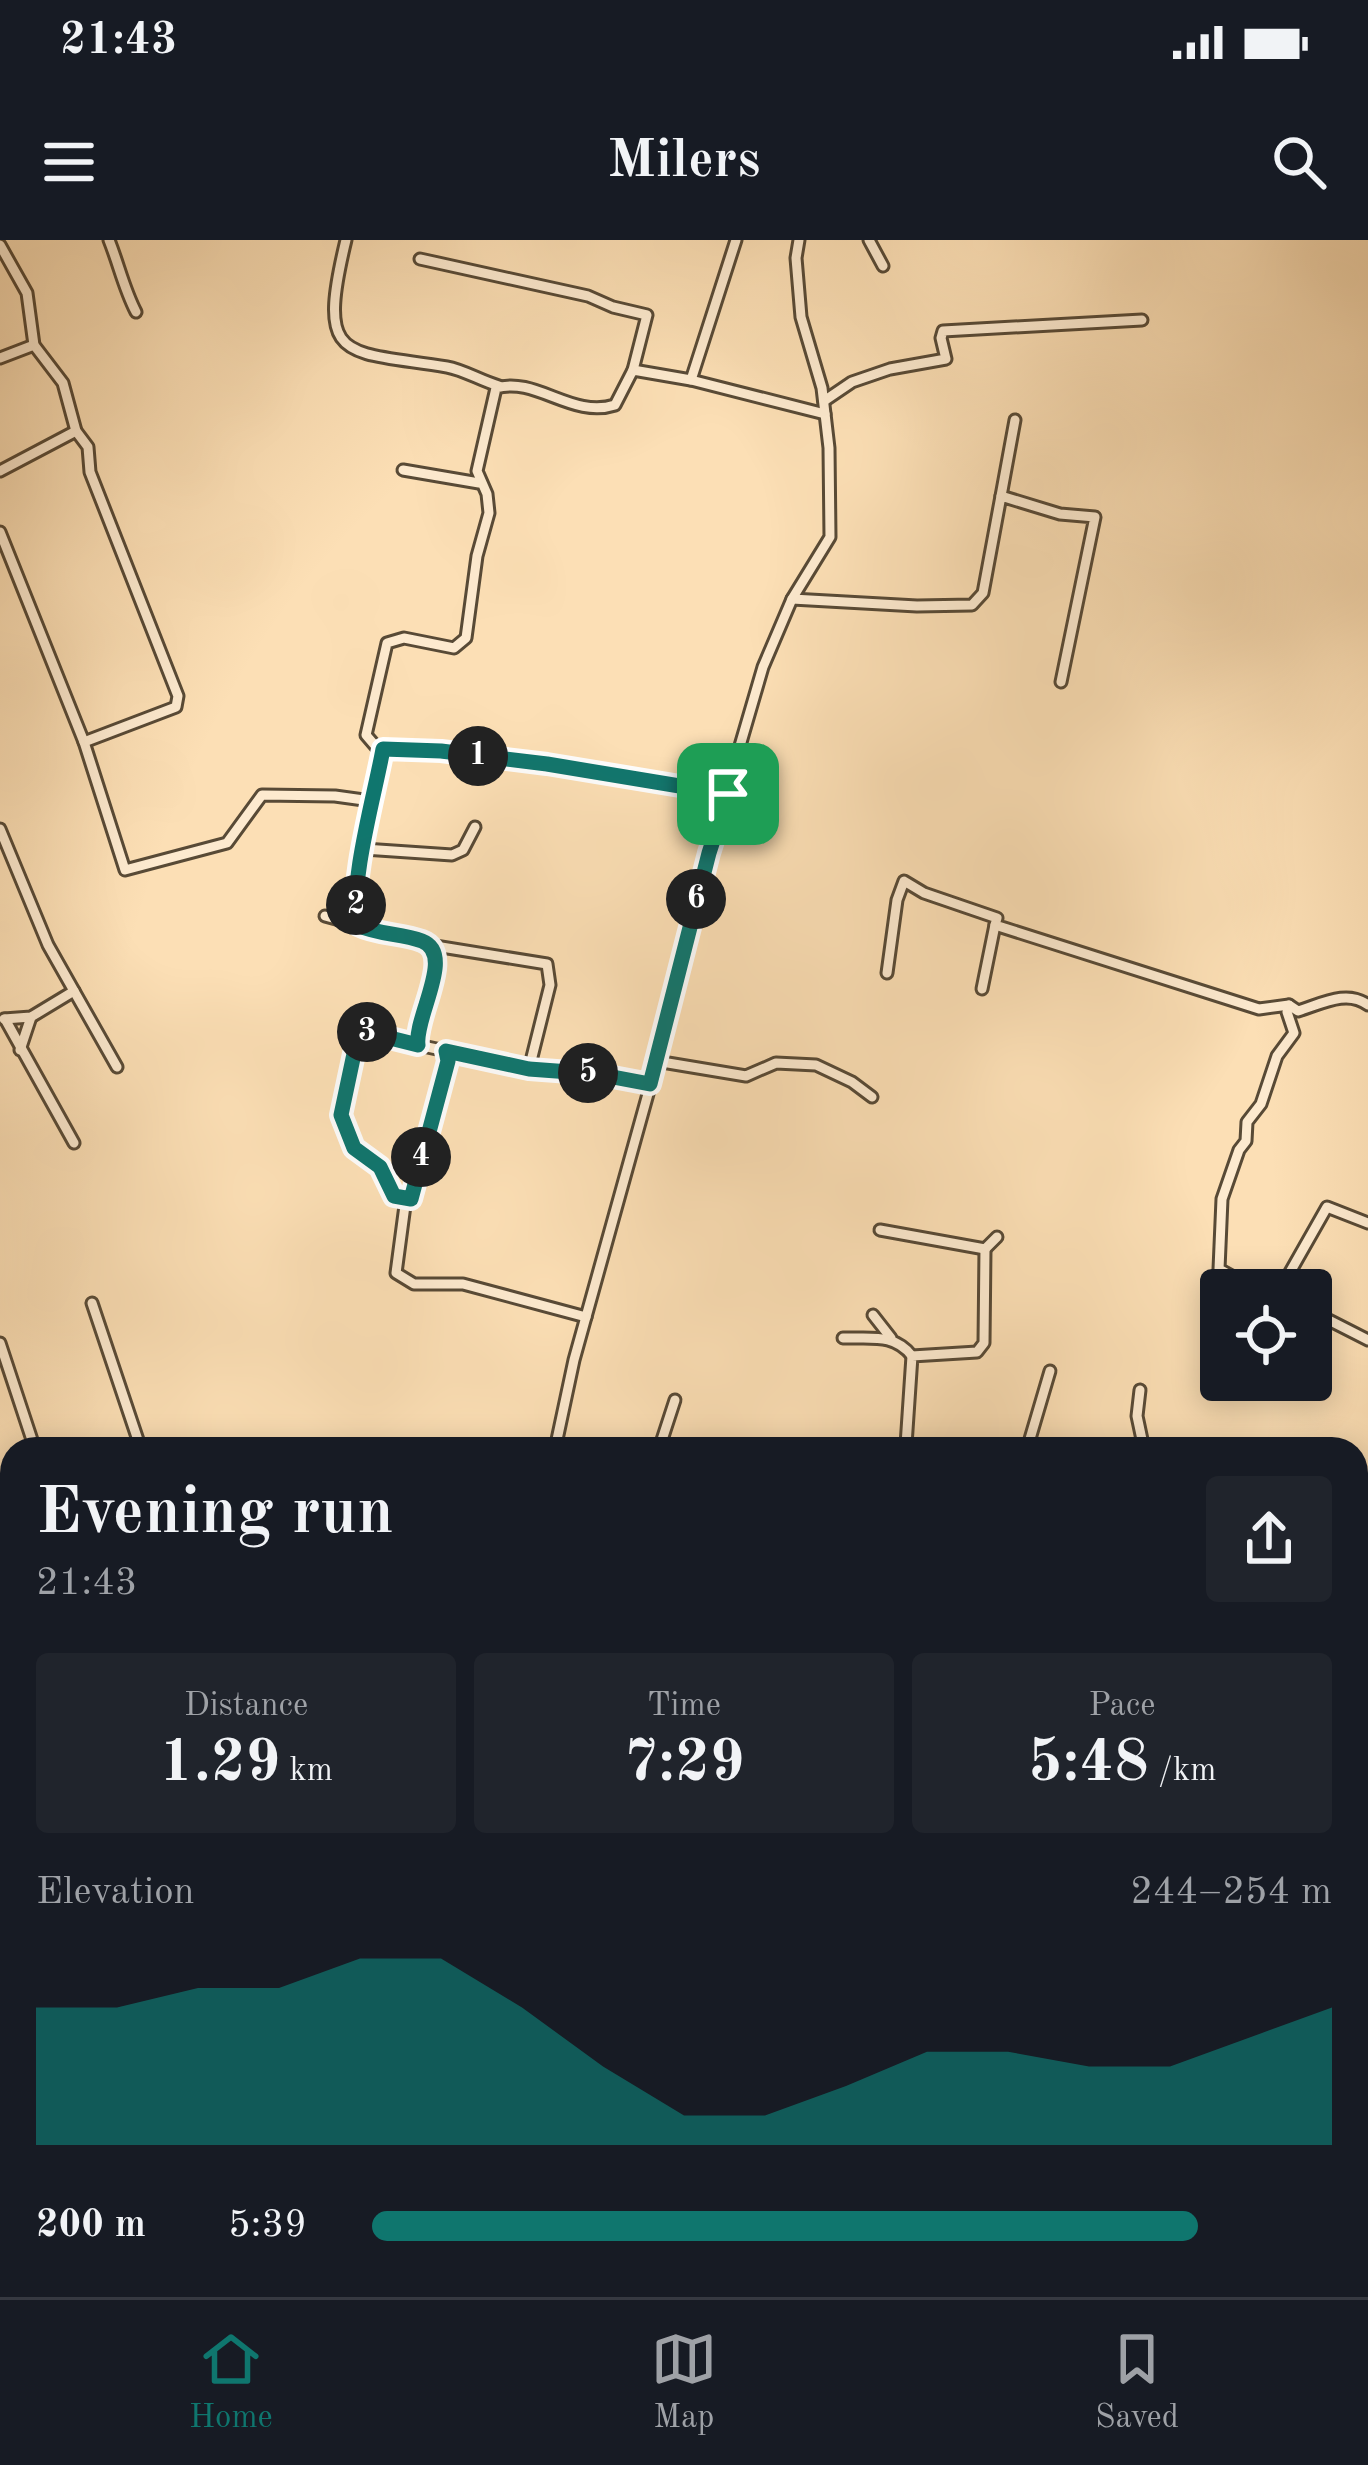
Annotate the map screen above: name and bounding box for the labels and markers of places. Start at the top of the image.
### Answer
pin: 1 [448,726,508,786]
pin [677,743,779,845]
pin: 6 [666,869,726,929]
pin: 2 [326,875,386,935]
pin: 3 [337,1002,397,1062]
pin: 5 [558,1043,618,1103]
pin: 4 [391,1127,451,1187]

